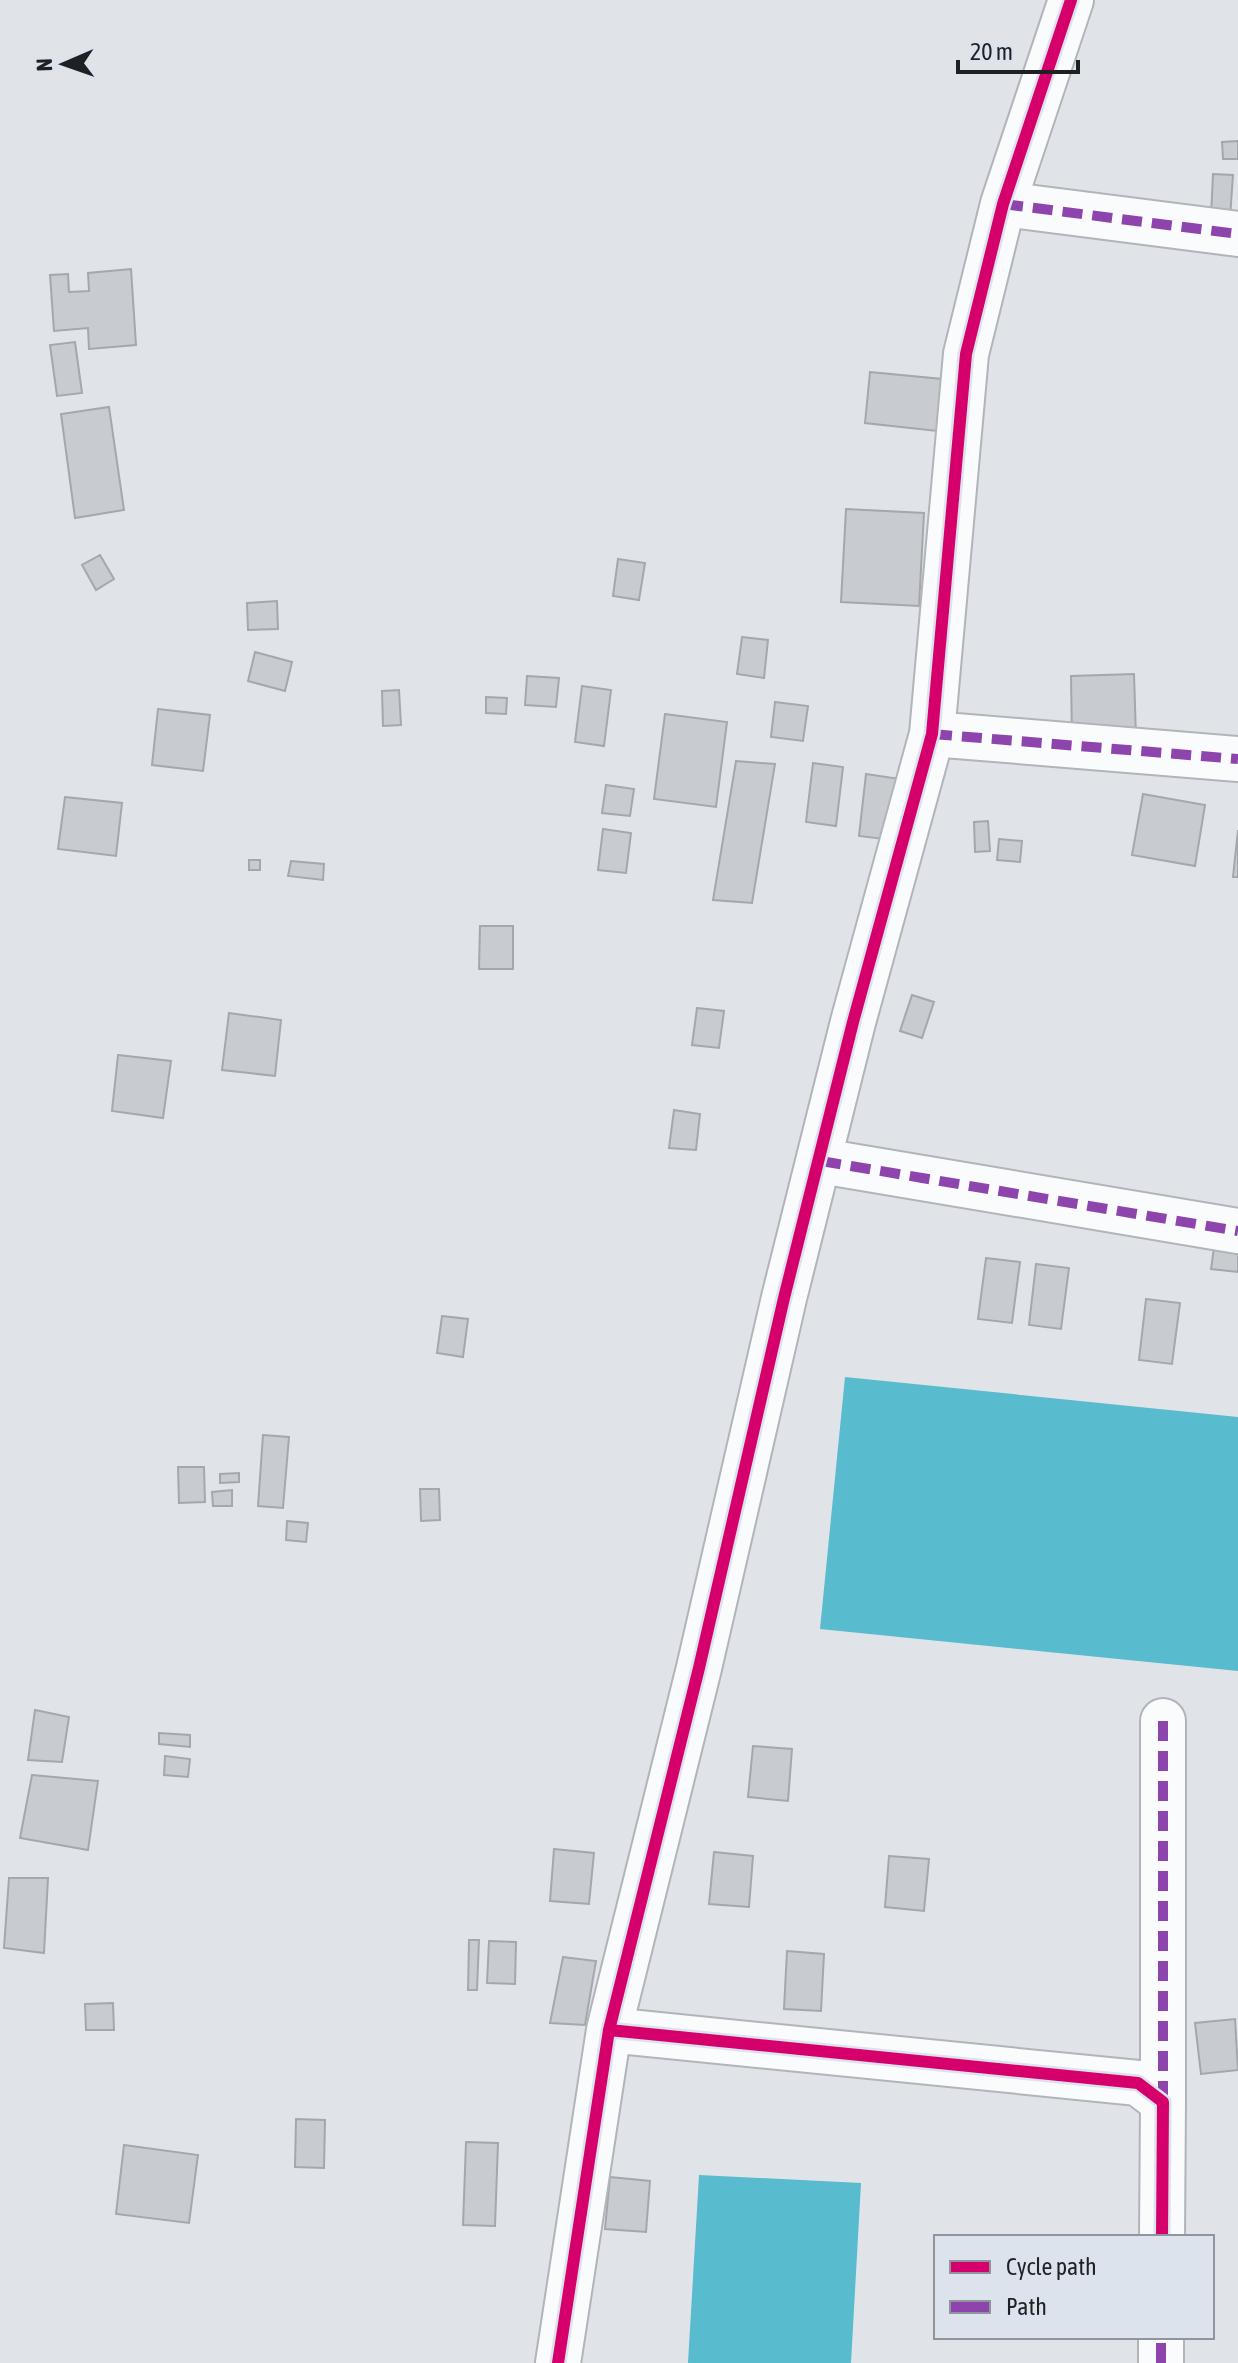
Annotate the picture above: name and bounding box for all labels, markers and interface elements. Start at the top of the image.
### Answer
north arrow [24,24,104,104]
scale bar [958,24,1078,74]
text: 20 m [970,38,1013,65]
text: N [31,58,57,72]
legend [934,2235,1214,2339]
text: Cycle path [1006,2253,1097,2280]
text: Path [1006,2293,1047,2320]

